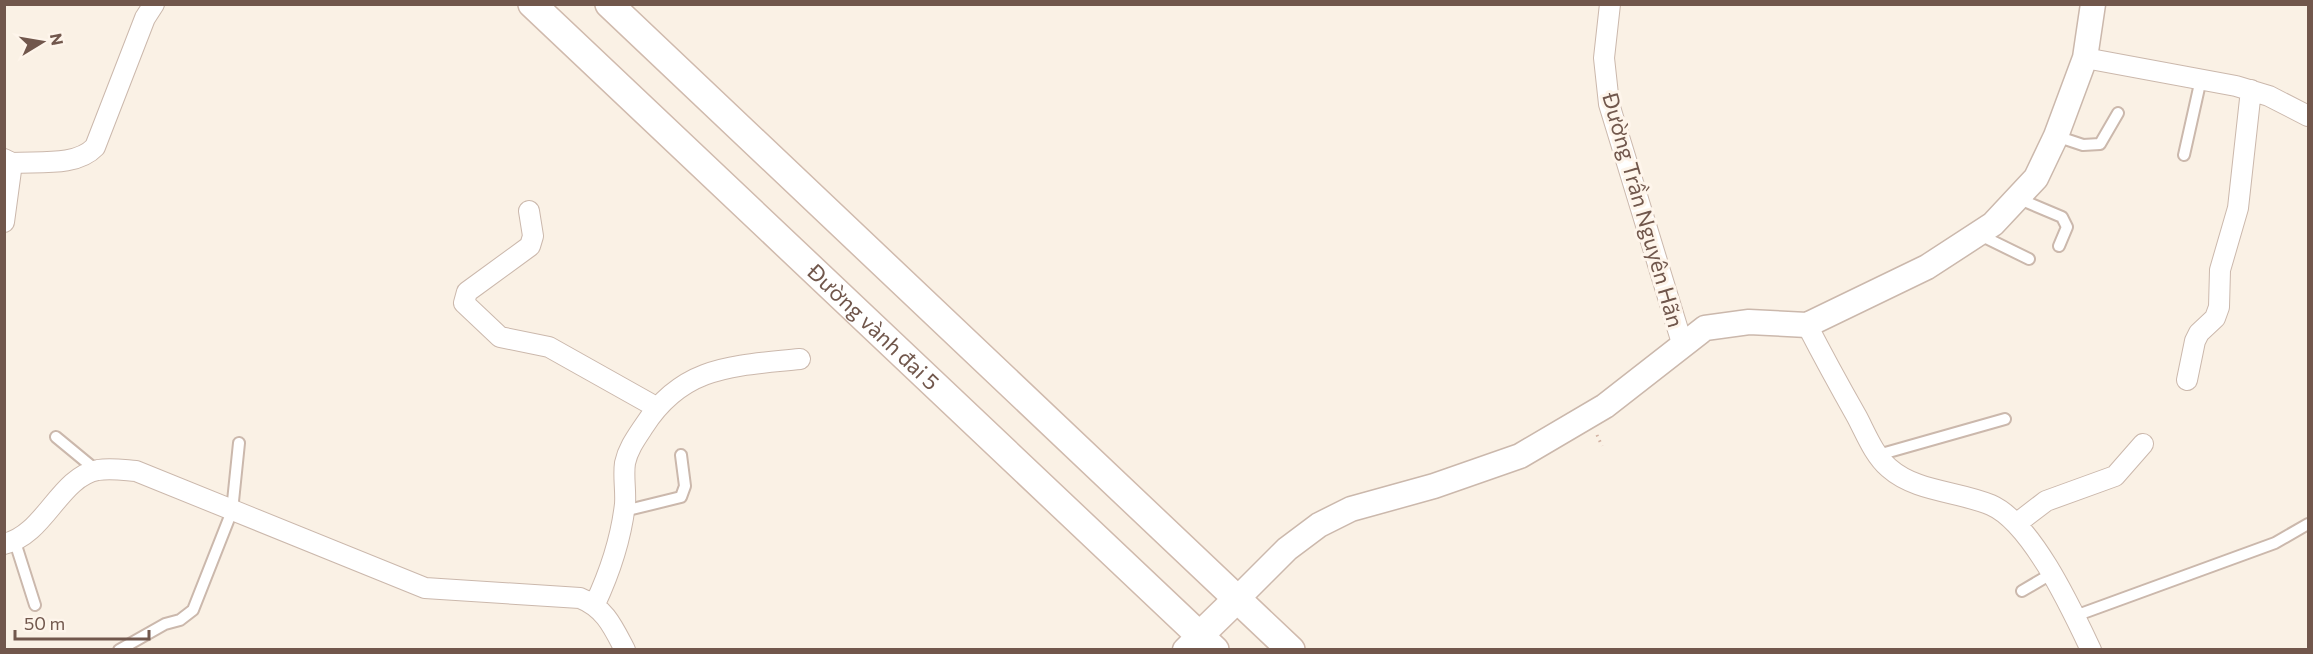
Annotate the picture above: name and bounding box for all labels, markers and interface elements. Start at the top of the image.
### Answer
north arrow [12,12,72,72]
text: N [47,31,68,47]
street label: Đường Trần Nguyên Hãn [1597,89,1690,330]
street label: Đường vành đai 5 [801,257,945,395]
scale bar [15,603,148,641]
text: 50 m [24,612,65,634]

